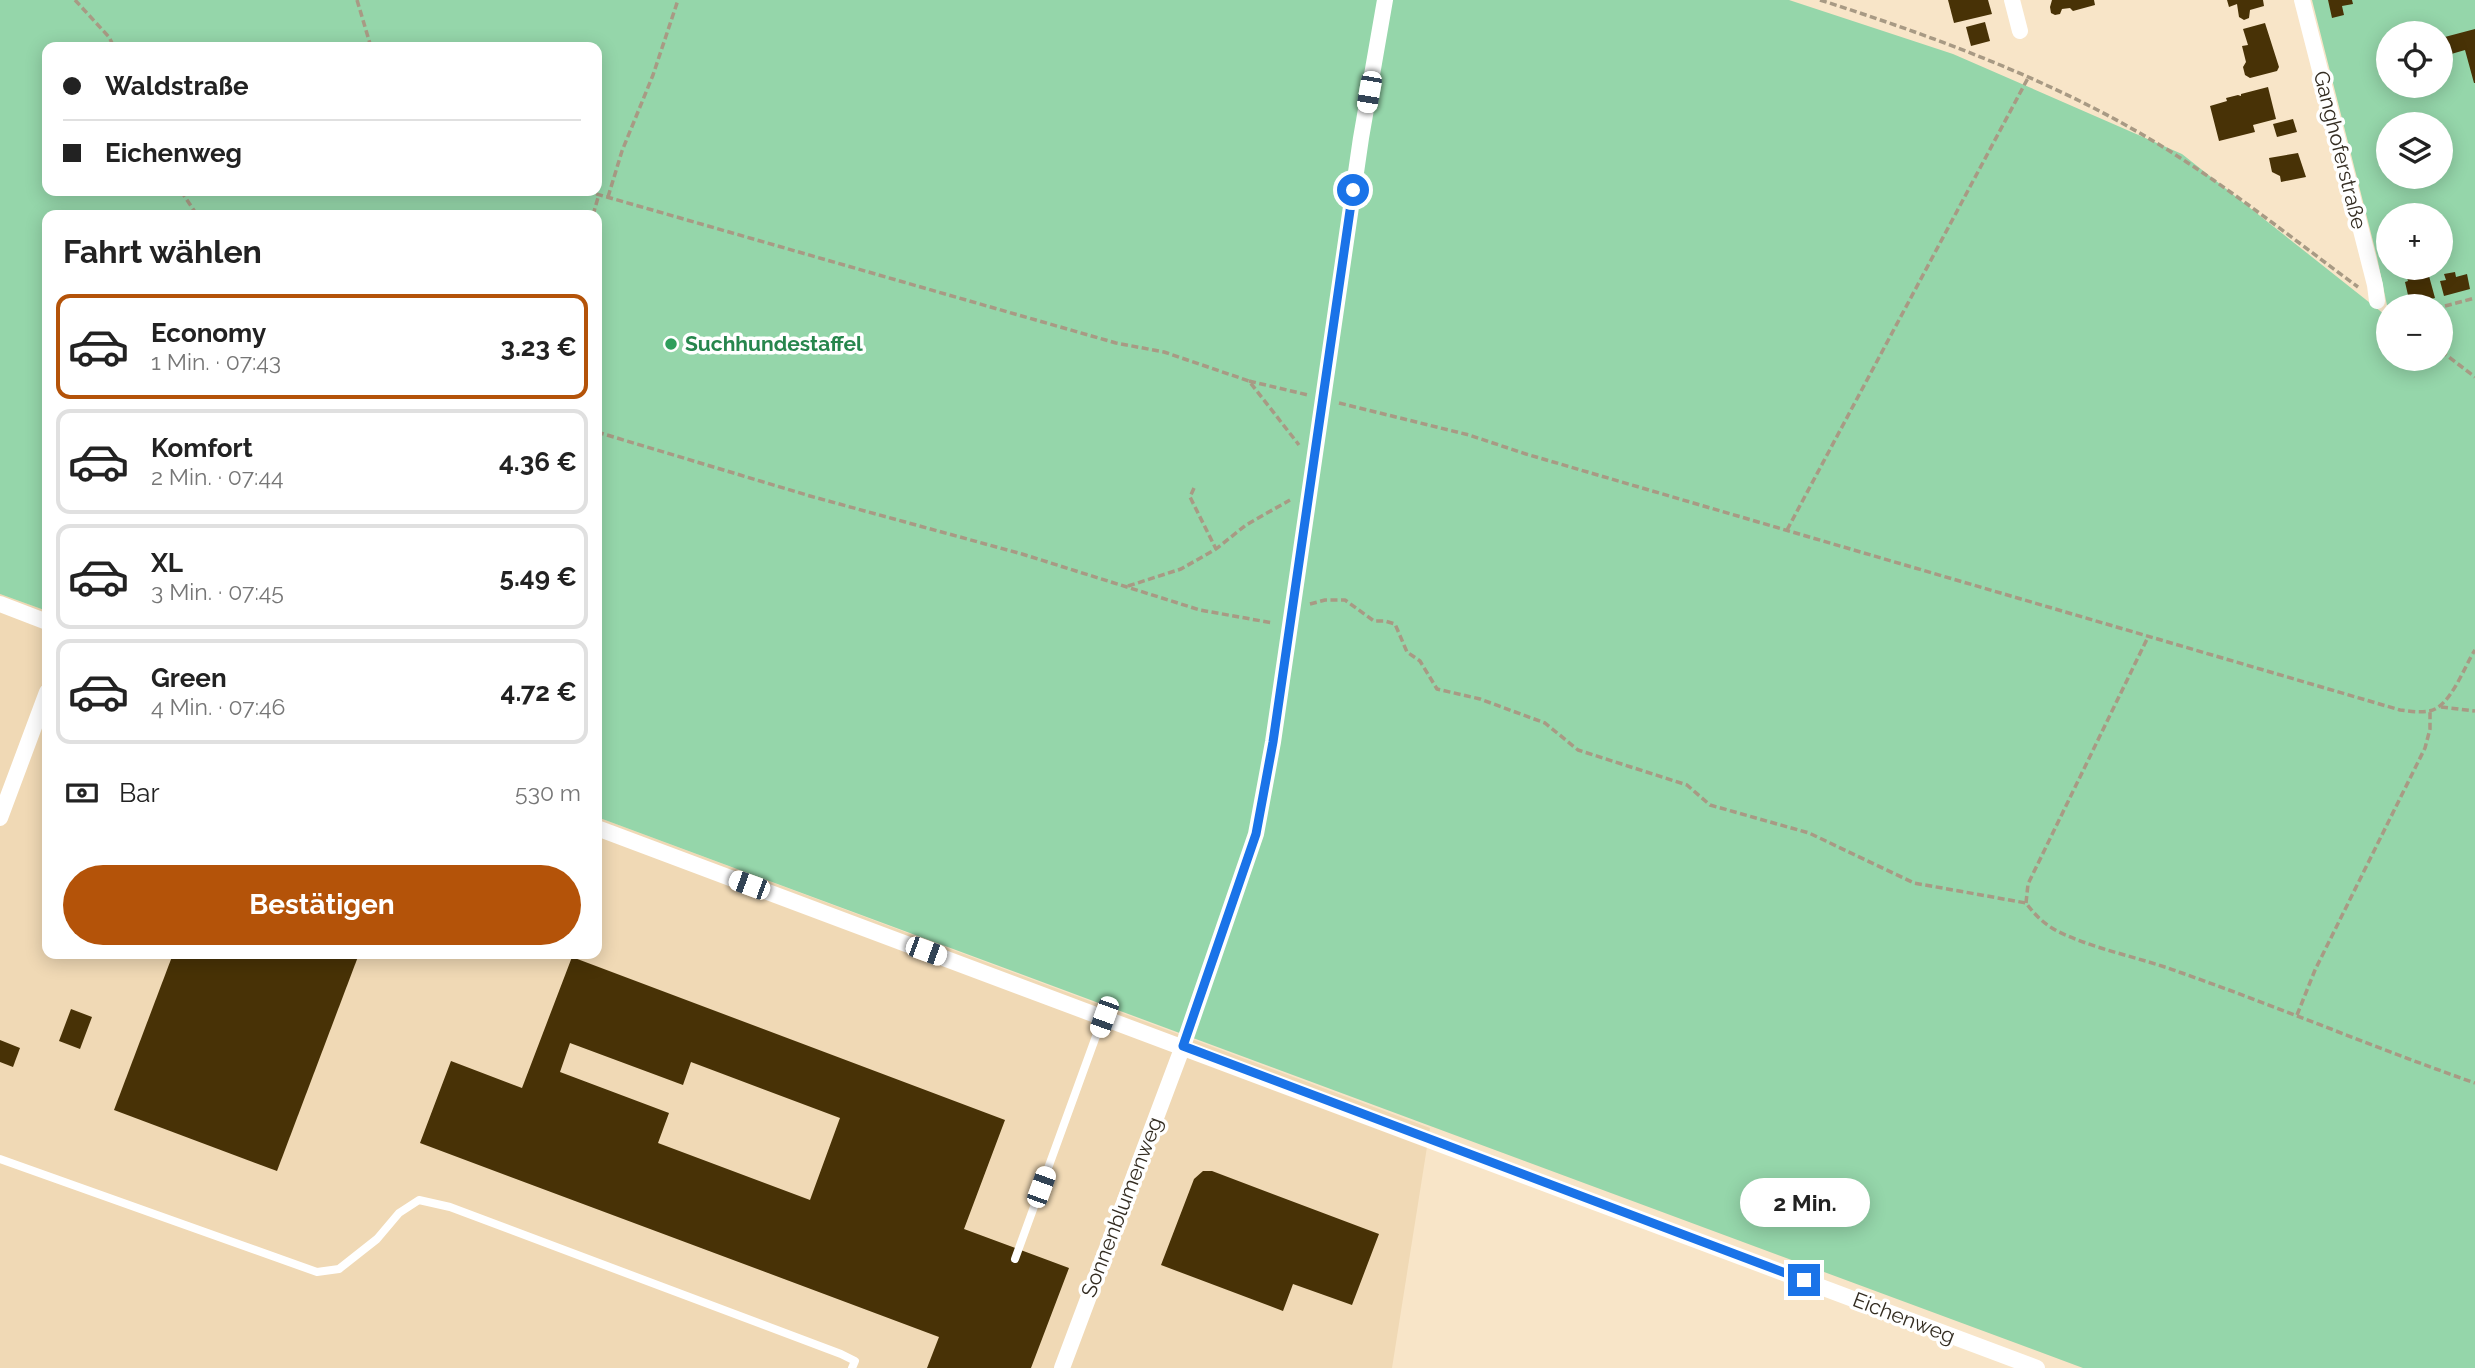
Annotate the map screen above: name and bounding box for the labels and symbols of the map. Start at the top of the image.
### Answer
street label: Ganghoferstraße [2309,68,2372,232]
car [1356,69,1383,115]
route start [1337,174,1369,206]
place label: Suchhundestaffel [685,331,863,356]
marker: Suchhundestaffel [663,336,679,352]
car [726,868,773,902]
car [903,934,950,968]
car [1087,994,1122,1040]
street label: Sonnenblumenweg [1076,1113,1167,1301]
car [1024,1164,1059,1210]
callout: 2 Min. [1739,1178,1869,1228]
route end [1788,1264,1820,1296]
street label: Eichenweg [1850,1287,1959,1348]

